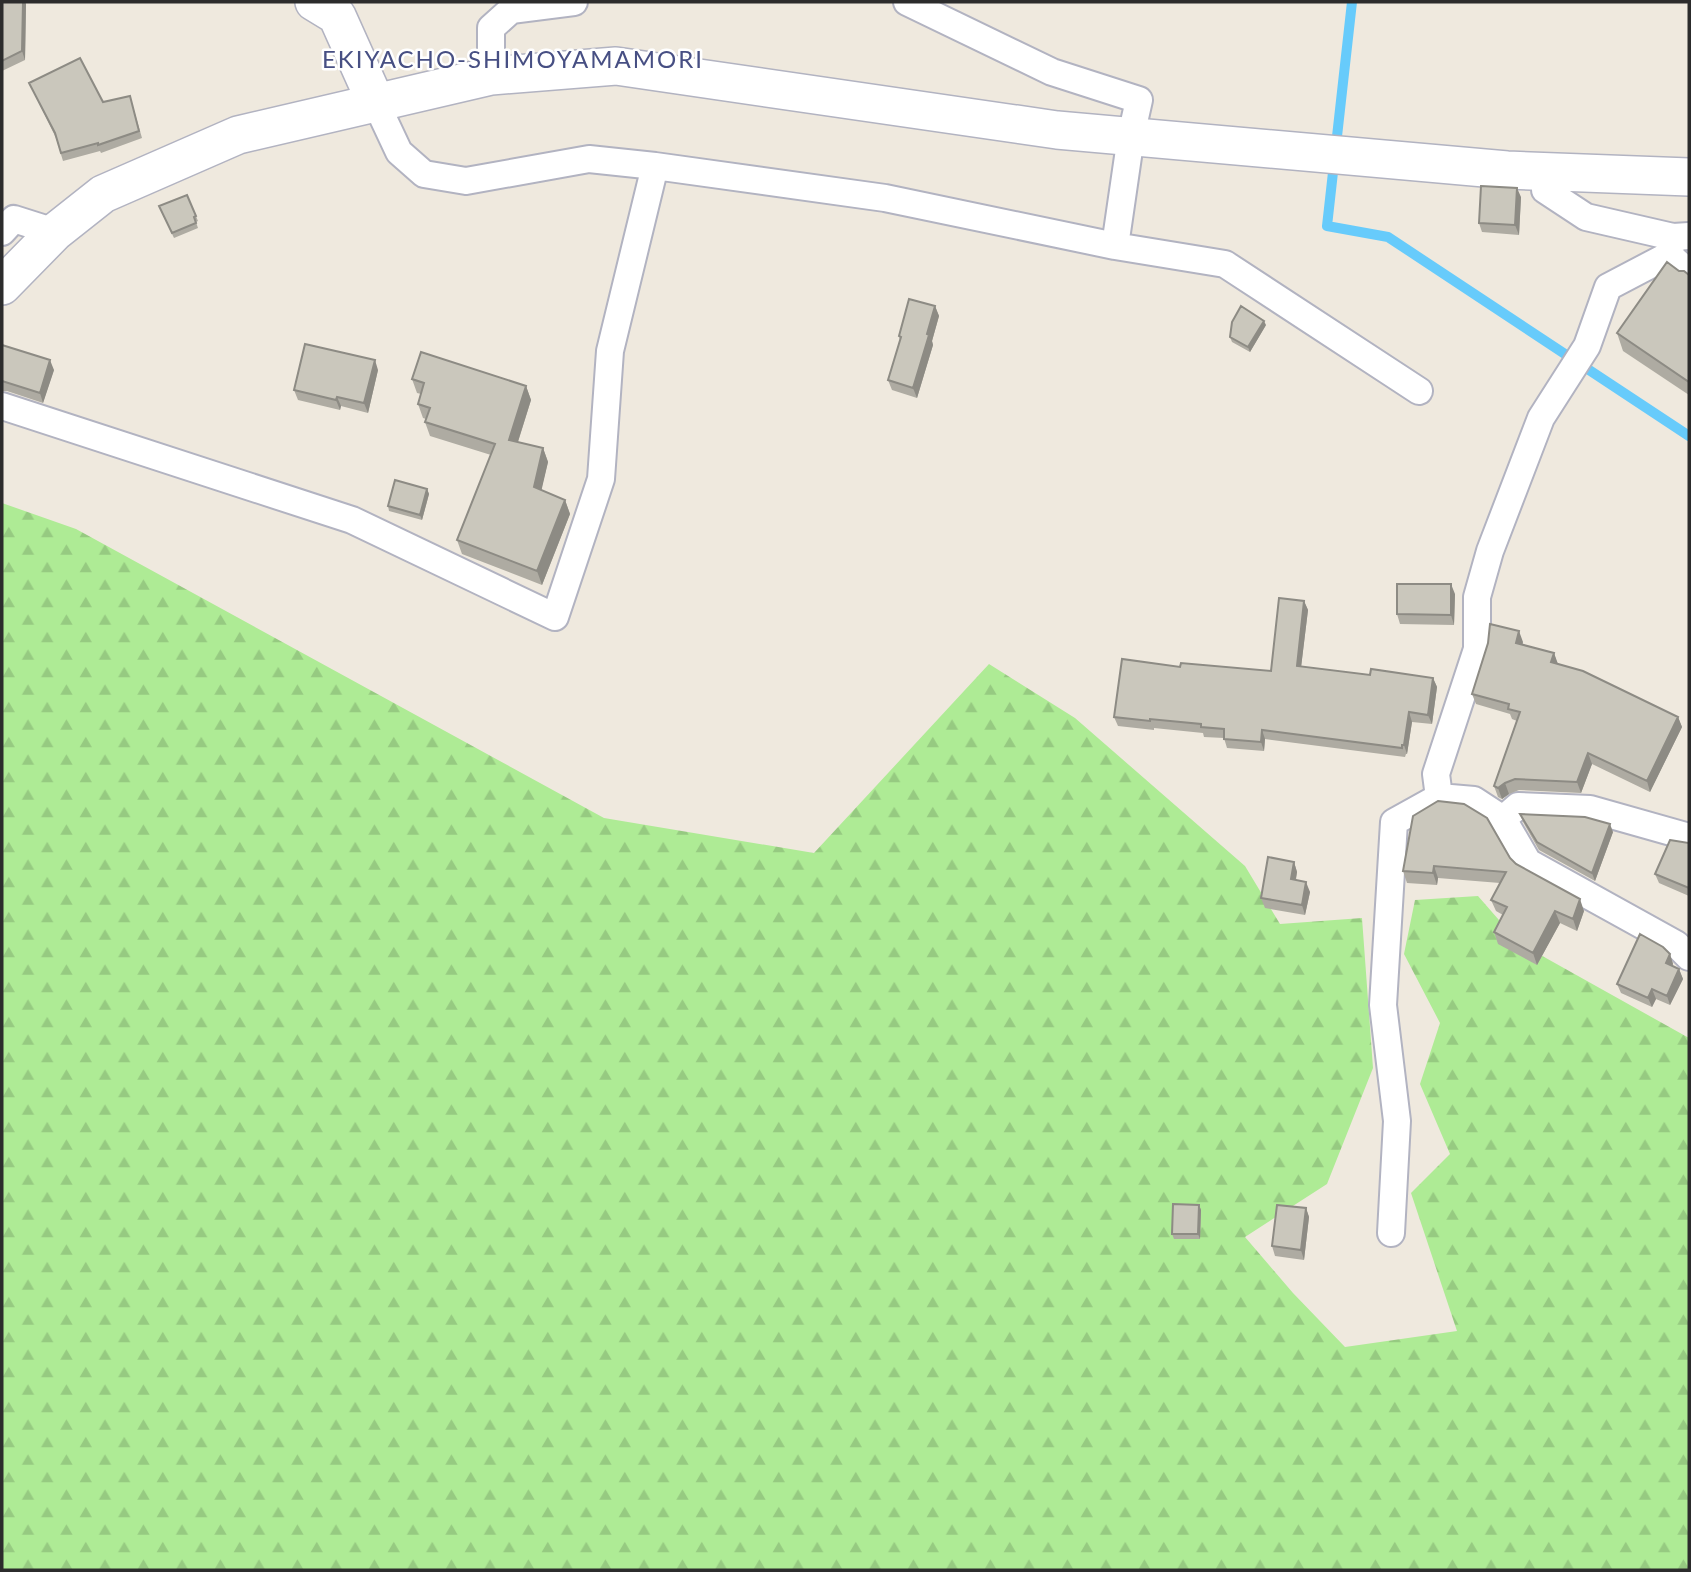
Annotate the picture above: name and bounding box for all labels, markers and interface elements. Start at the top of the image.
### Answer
district label: EKIYACHO-SHIMOYAMAMORI [322,44,704,73]

